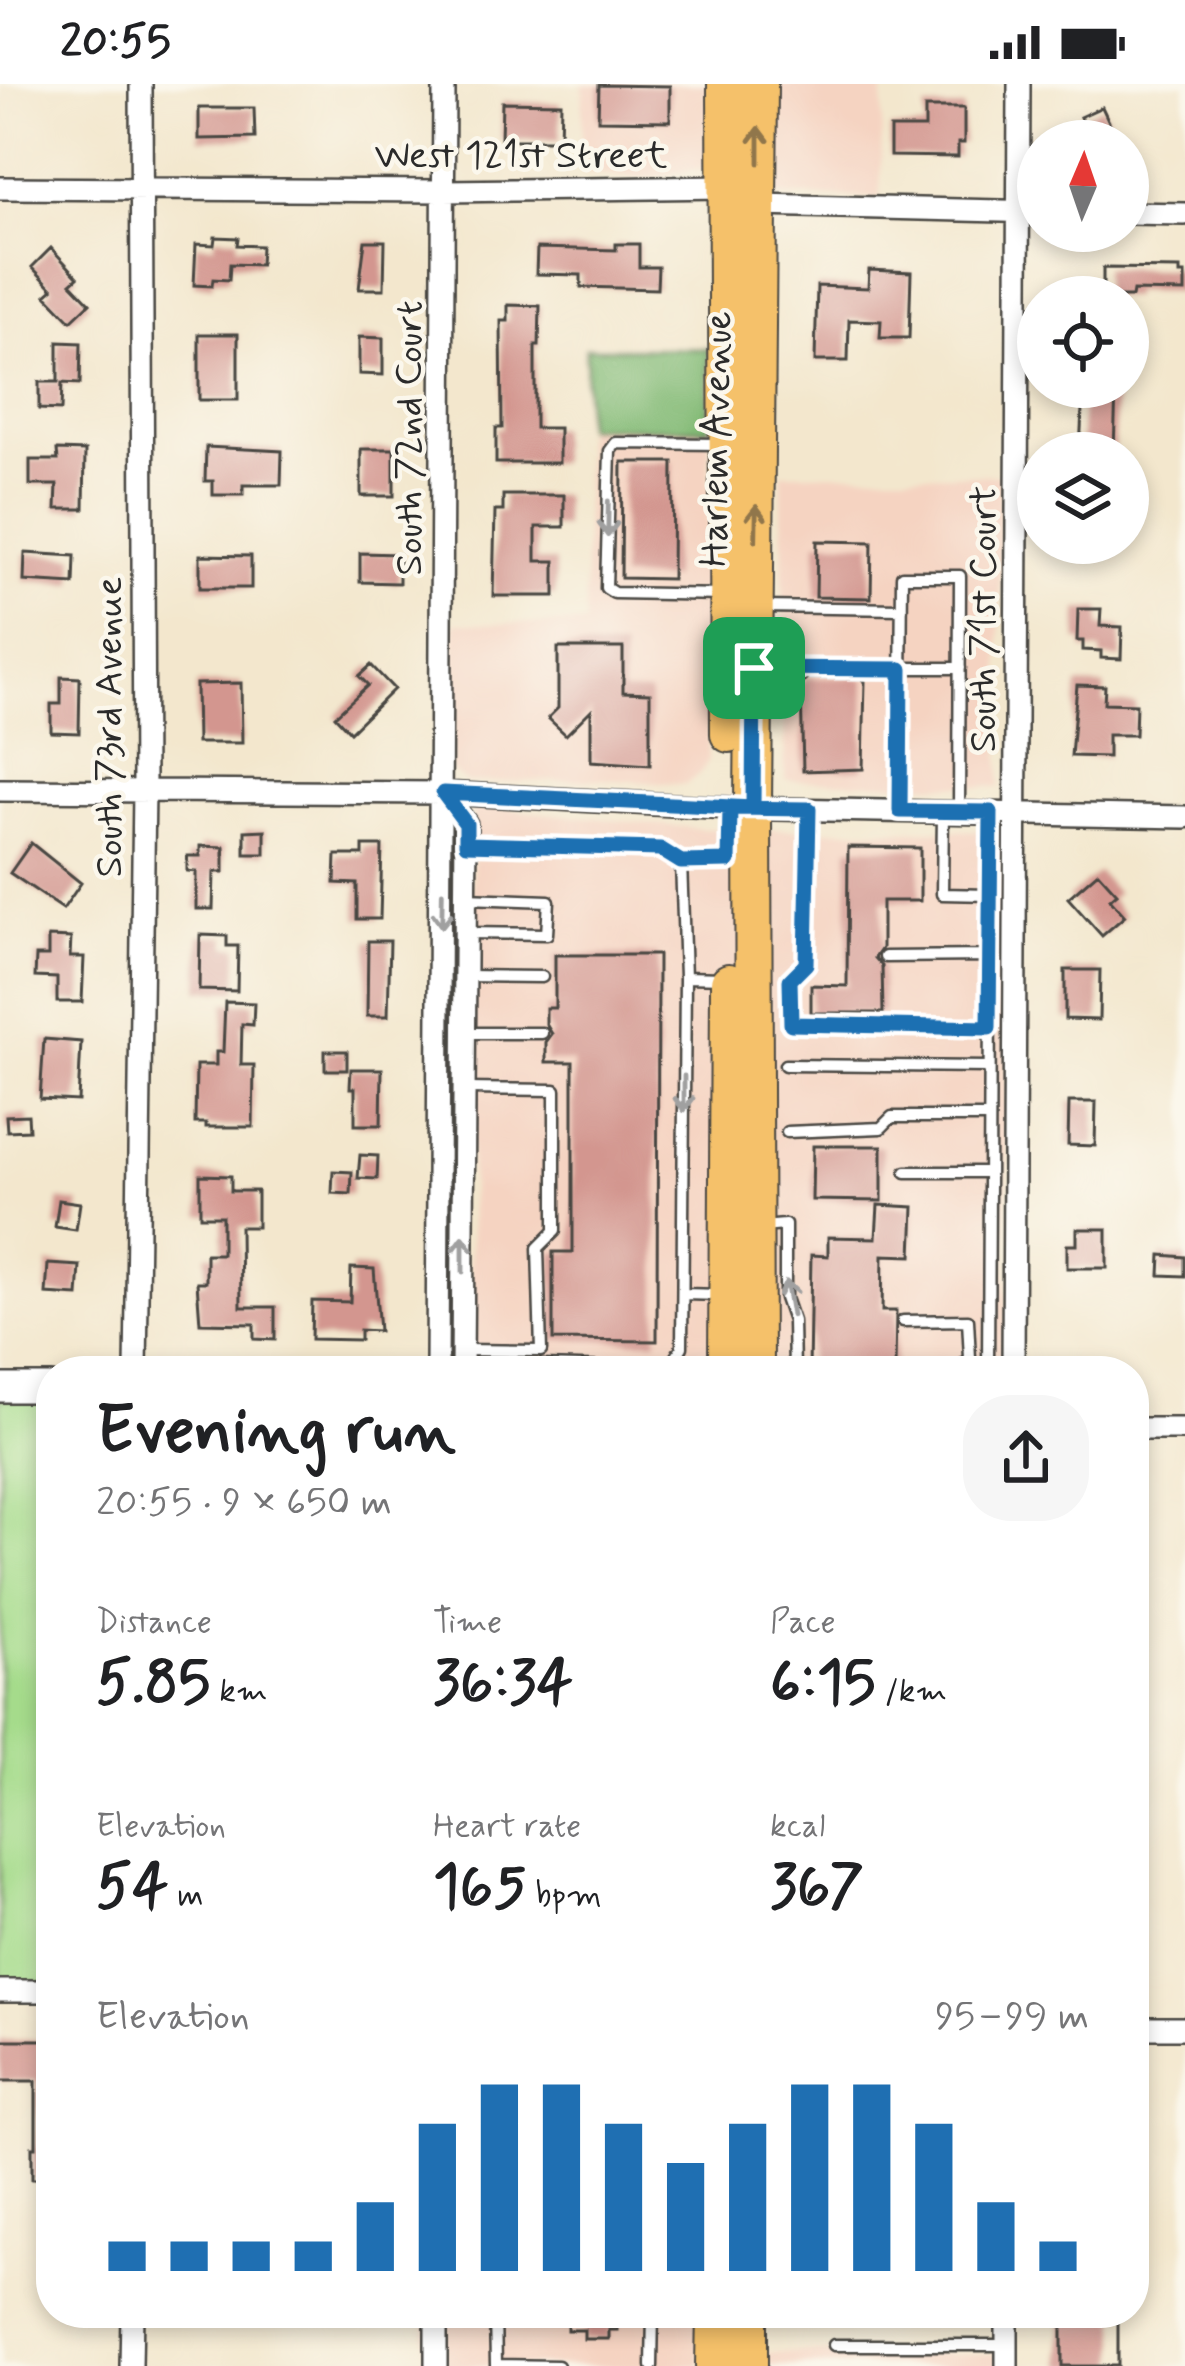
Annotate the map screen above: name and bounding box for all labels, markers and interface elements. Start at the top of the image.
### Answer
text: 20:55 [60,13,171,72]
north arrow [1017,120,1149,252]
map controls [1017,120,1149,564]
one-way arrow [748,126,770,165]
street label: West 121st Street [375,131,667,182]
button: locate [1017,276,1149,408]
street label: South 72nd Court [385,300,436,576]
street label: Harlem Avenue [690,311,745,567]
button: layers [1017,432,1149,564]
street label: South 71st Court [959,486,1010,752]
one-way arrow [597,499,620,538]
one-way arrow [744,504,767,543]
street label: South 73rd Avenue [85,577,136,877]
pin [703,617,805,719]
icon: arrive [721,635,787,701]
one-way arrow [431,890,453,929]
one-way arrow [673,1074,696,1113]
one-way arrow [452,1235,474,1274]
one-way arrow [777,1279,799,1318]
text: Evening run [96,1390,456,1476]
button: share [963,1395,1089,1521]
text: 20:55 · 9 × 650 m [96,1478,392,1529]
text: Distance [96,1601,212,1645]
text: Time [433,1601,502,1645]
text: Pace [770,1601,836,1645]
text: 5.85 [96,1645,210,1724]
text: 36:34 [433,1645,573,1724]
text: 6:15 [770,1645,876,1724]
text: km [210,1670,267,1714]
text: /km [876,1670,947,1714]
text: Elevation [96,1805,226,1849]
text: Heart rate [433,1805,581,1849]
text: kcal [770,1805,825,1849]
text: 54 [96,1849,168,1928]
text: 165 [433,1849,526,1928]
text: 367 [770,1849,864,1928]
text: m [168,1874,204,1918]
text: bpm [526,1874,602,1918]
text: Elevation [96,1992,250,2043]
text: 95–99 m [935,1992,1089,2043]

